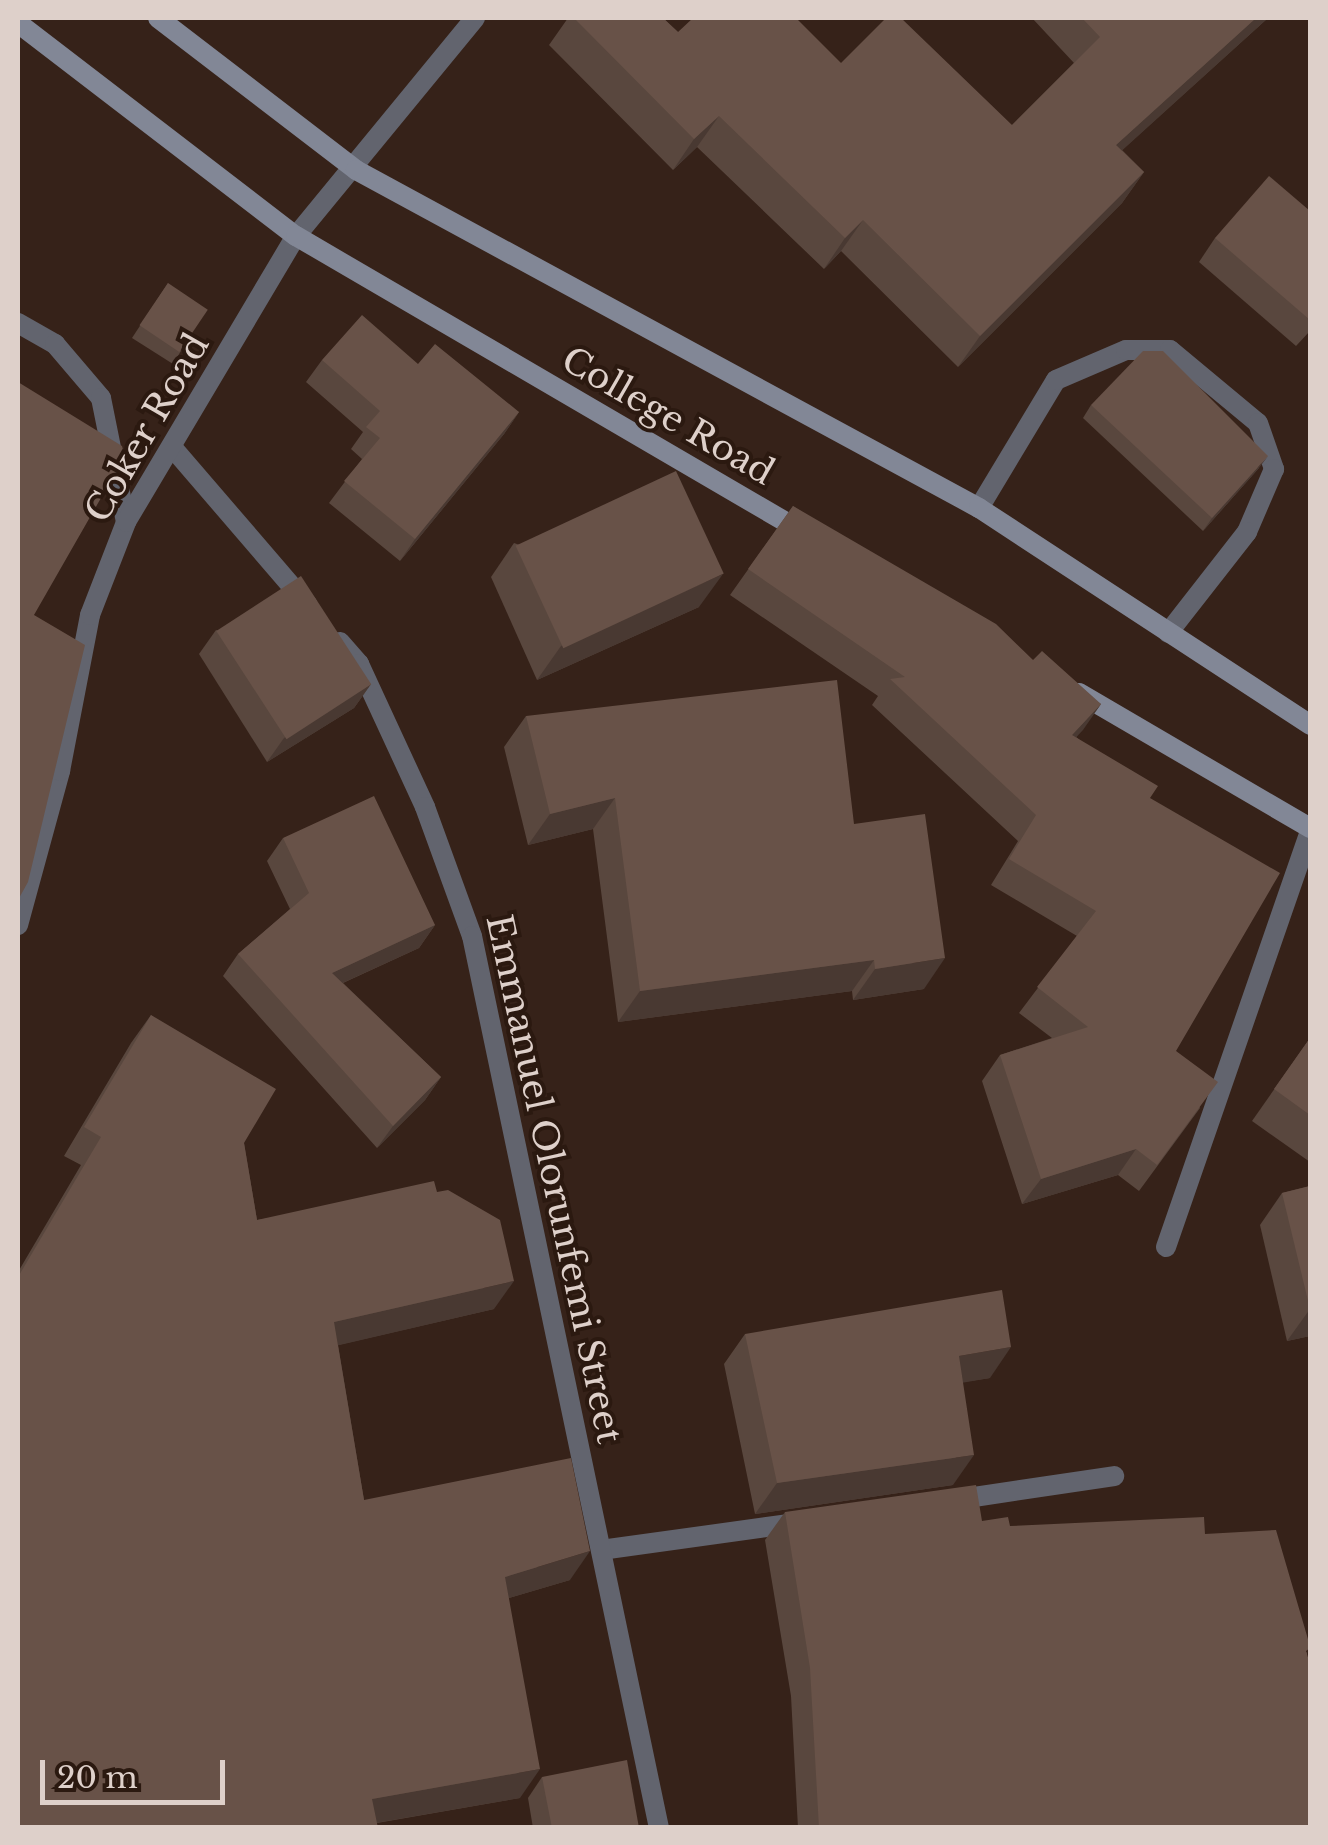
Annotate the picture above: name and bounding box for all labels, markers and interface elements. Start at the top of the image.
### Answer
street label: Coker Road [76,326,218,530]
street label: College Road [555,338,781,494]
street label: Emmanuel Olorunfemi Street [477,911,631,1447]
scale bar [45,1740,230,1802]
text: 20 m [57,1759,138,1796]

